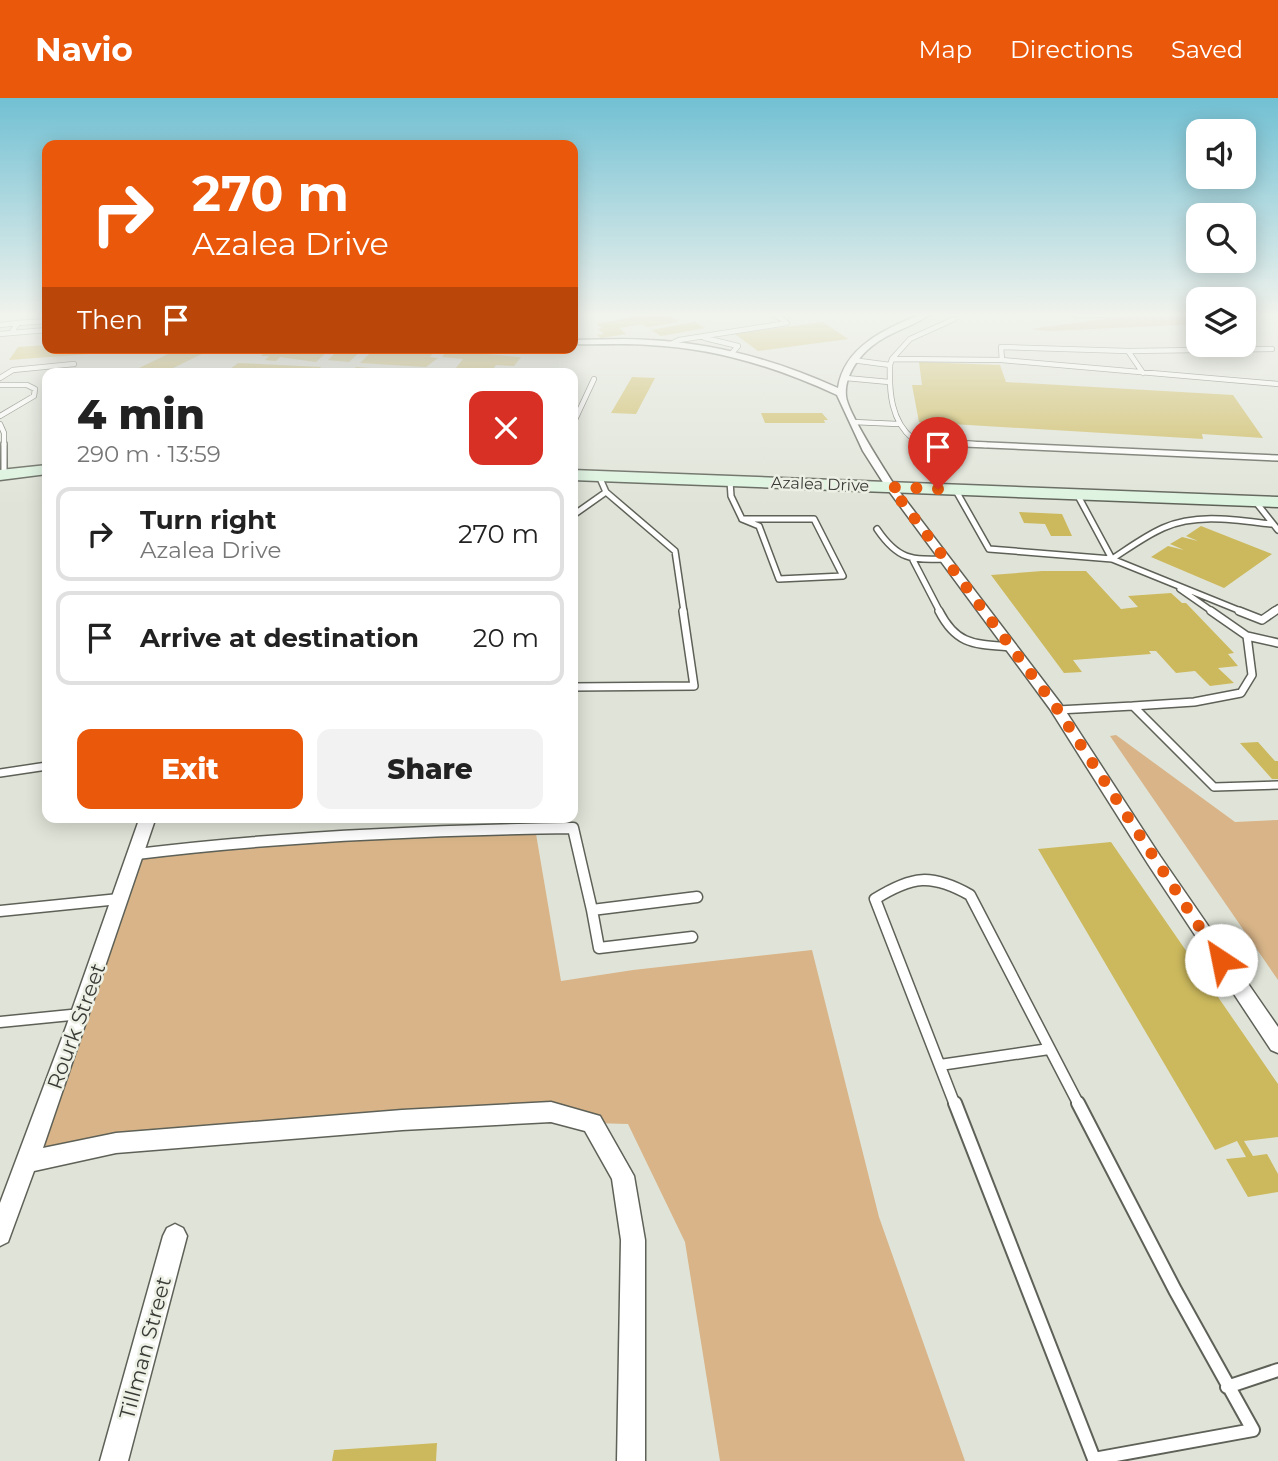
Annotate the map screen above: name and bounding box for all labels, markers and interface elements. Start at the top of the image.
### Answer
text: Navio [35,29,133,69]
text: Map [919,35,972,64]
text: Directions [1010,35,1133,64]
text: Saved [1171,35,1243,64]
map controls [1186,119,1256,357]
button: sound [1186,119,1256,189]
text: 270 m [192,164,349,223]
icon: right [77,168,168,259]
button: search [1186,203,1256,273]
text: Azalea Drive [192,224,389,263]
button: layers [1186,287,1256,357]
icon: arrive [157,301,195,339]
text: Then [77,304,143,336]
text: 4 min [77,388,205,440]
button: close [469,391,543,465]
pin [908,417,968,489]
icon: arrive [919,428,957,466]
text: 290 m · 13:59 [77,440,221,468]
street label: Azalea Drive [771,473,869,495]
text: Turn right [140,504,276,536]
icon: right [81,515,119,553]
text: 270 m [458,518,539,550]
text: Azalea Drive [140,536,281,564]
icon: arrive [81,619,119,657]
text: Arrive at destination [140,622,419,654]
text: 20 m [473,622,539,654]
button: Exit [77,729,303,809]
button: Share [317,729,543,809]
position arrow [1184,923,1258,997]
street label: Rourk Street [42,960,110,1092]
street label: Tillman Street [114,1274,176,1422]

